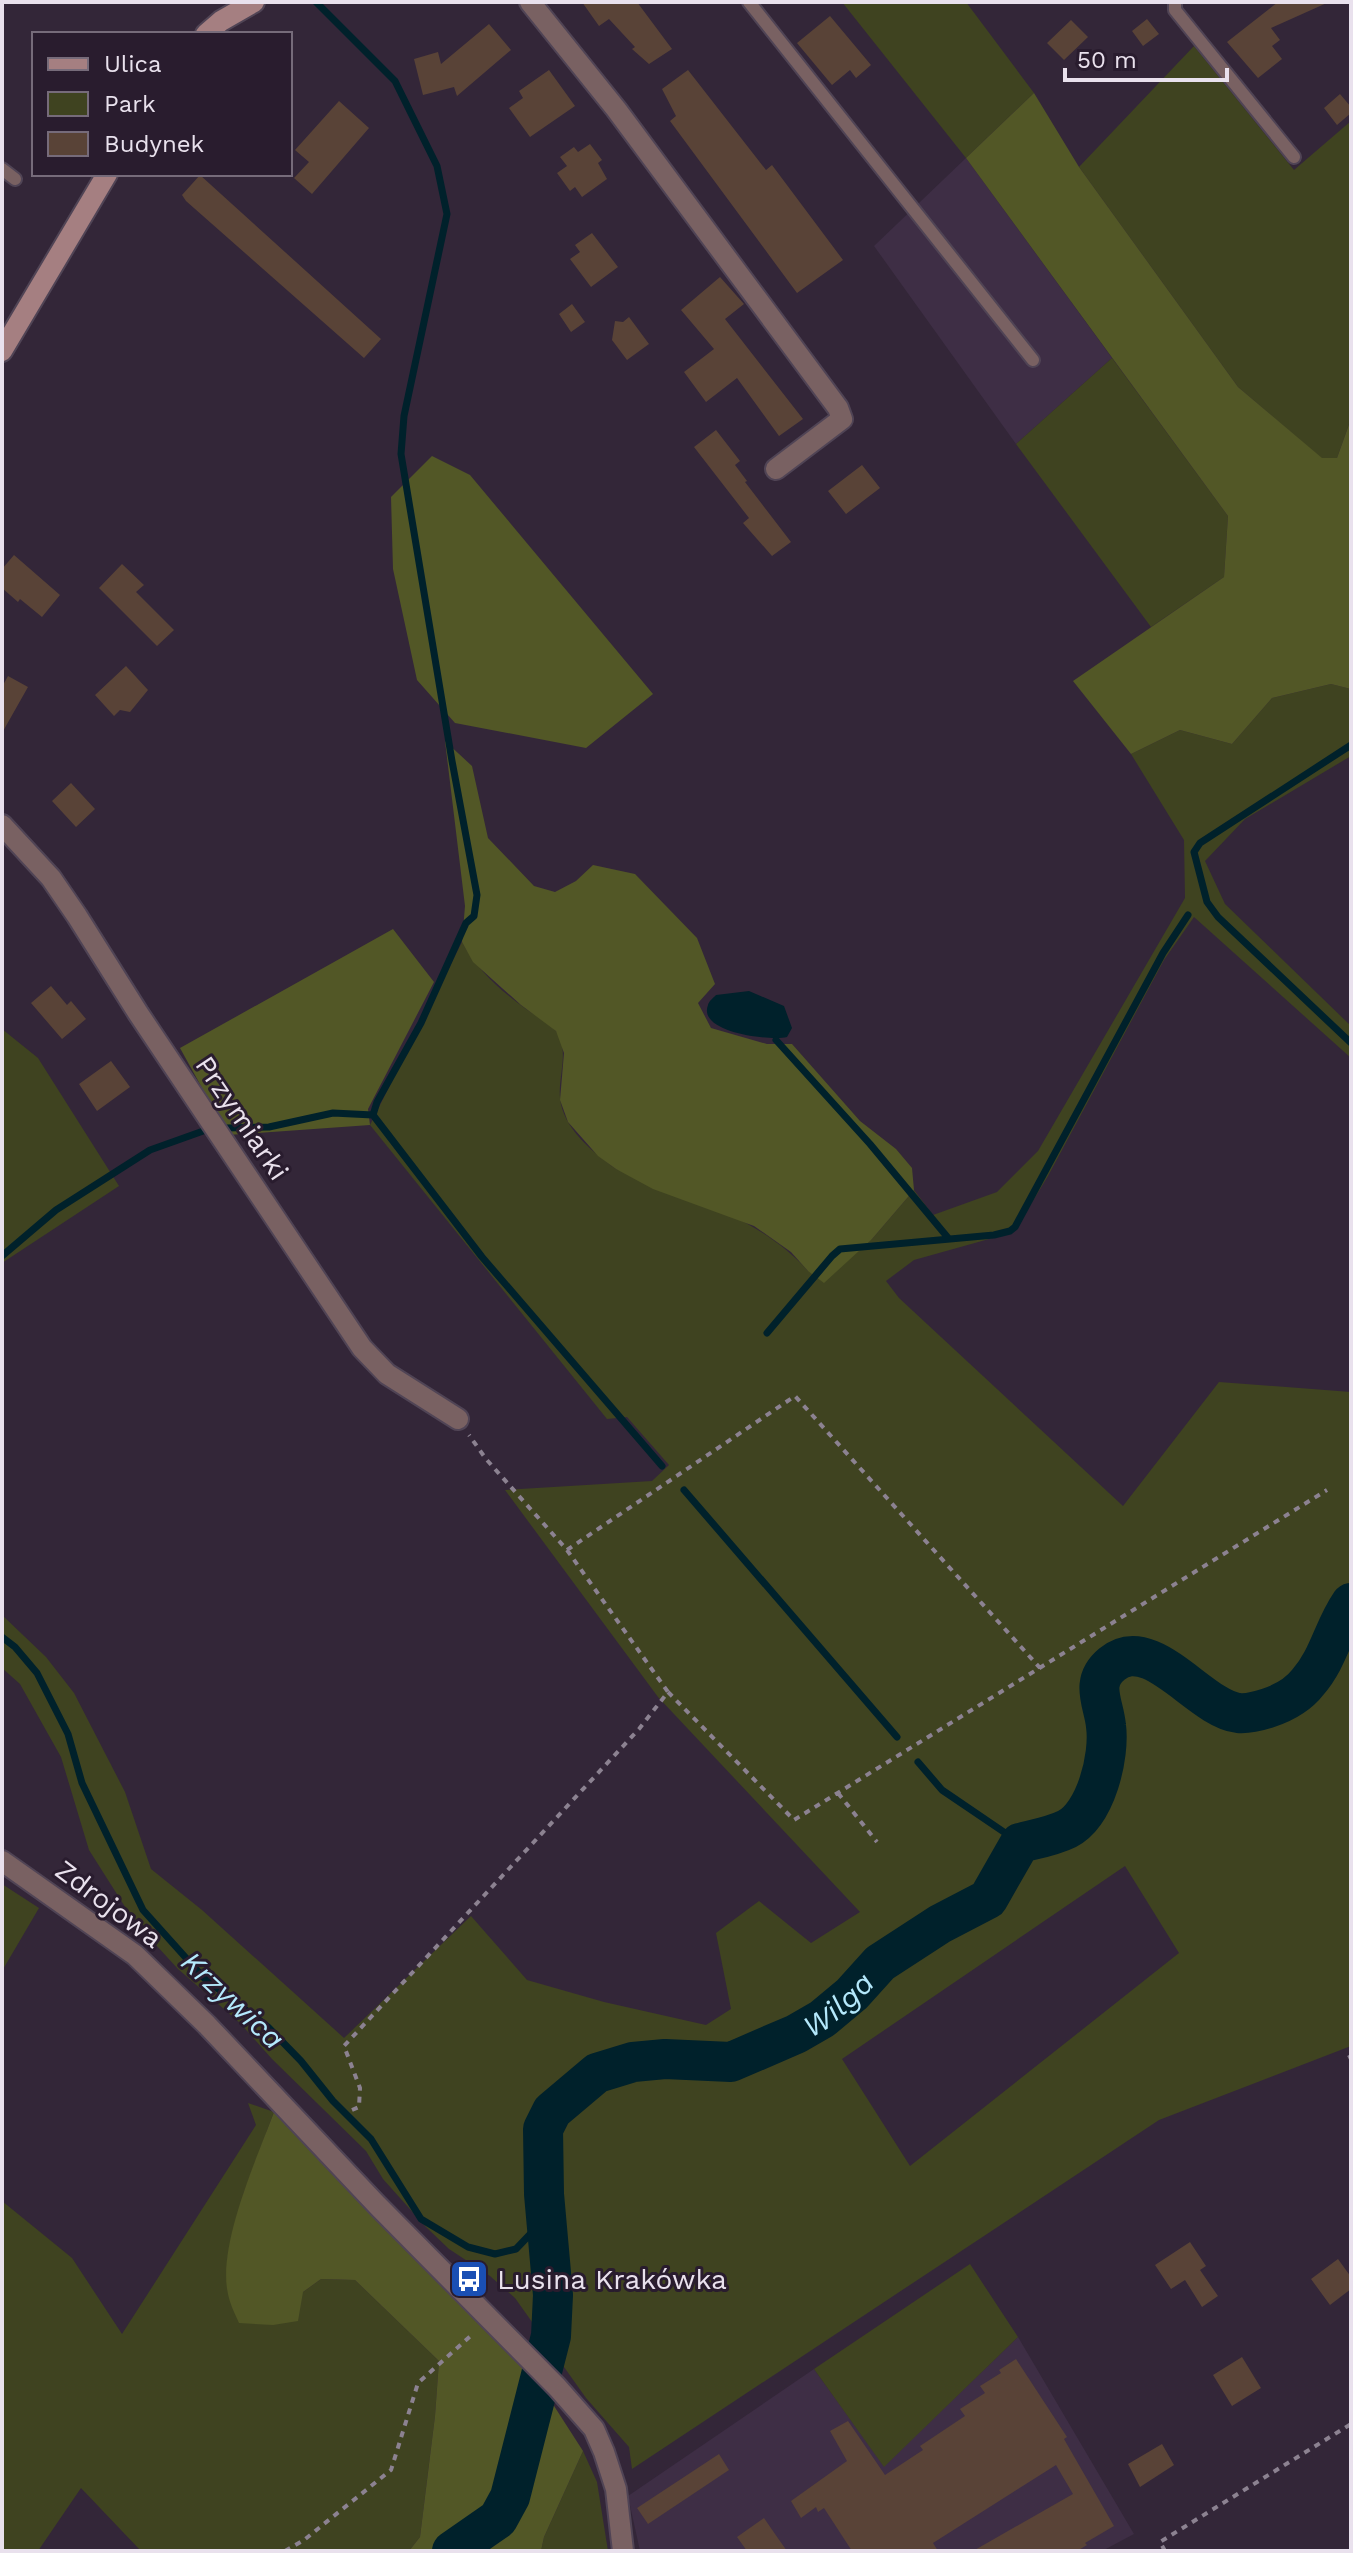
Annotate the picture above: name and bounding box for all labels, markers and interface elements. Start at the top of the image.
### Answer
legend [32,32,292,176]
scale bar [1065,32,1227,82]
text: 50 m [1077,46,1137,74]
text: Ulica [104,50,162,78]
text: Park [104,90,156,118]
text: Budynek [104,130,205,158]
street label: Przymiarki [188,1050,296,1186]
street label: Zdrojowa [49,1853,169,1955]
water label: Krzywica [174,1944,292,2056]
water label: Wilga [797,1965,881,2044]
bus stop icon: Lusina Krakówka [448,2258,490,2300]
place label: Lusina Krakówka [497,2263,727,2296]

